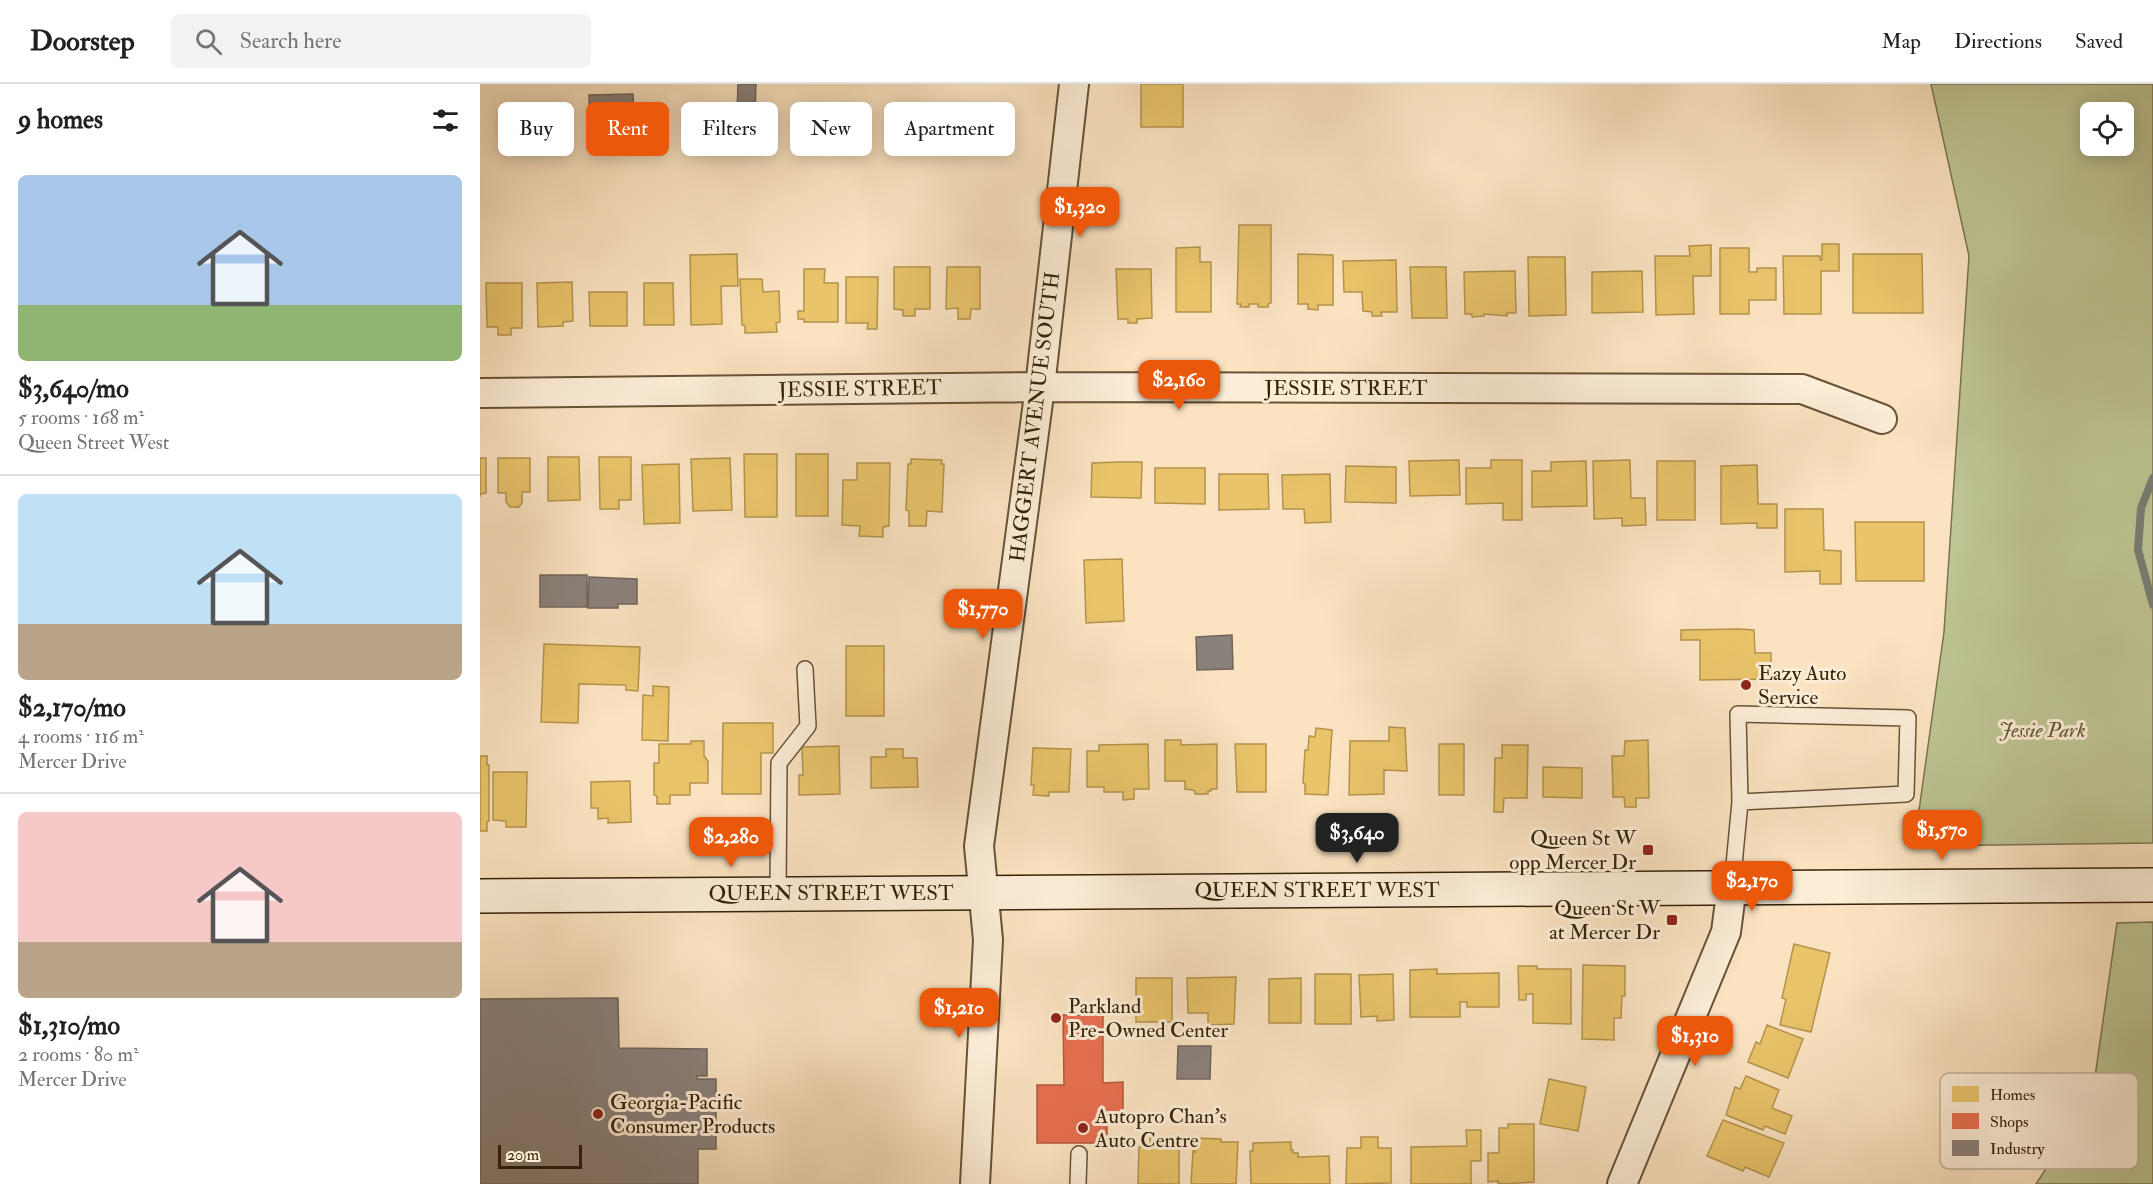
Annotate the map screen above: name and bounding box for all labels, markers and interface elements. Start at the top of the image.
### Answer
search box [171,14,591,68]
text: Doorstep [30,24,135,59]
icon: search [192,25,225,58]
text: Search here [240,27,341,55]
text: Map [1881,28,1921,55]
text: Directions [1954,28,2042,55]
text: Saved [2075,28,2123,55]
chip: Buy [498,102,574,156]
chip: Rent [586,102,669,156]
chip: Filters [681,102,778,156]
chip: New [790,102,872,156]
chip: Apartment [884,102,1015,156]
map controls [2080,102,2134,156]
button: locate [2080,102,2134,156]
text: 9 homes [18,104,103,136]
icon: filters [429,104,462,137]
pin: $1,320 [1031,187,1129,238]
text: $1,320 [1054,194,1106,219]
icon: home [186,214,294,322]
street label: HAGGERT AVENUE SOUTH [1004,270,1066,564]
pin: $2,160 [1130,360,1228,411]
text: $2,160 [1152,367,1206,392]
text: $3,640/mo [18,373,129,405]
street label: JESSIE STREET [777,374,942,404]
street label: JESSIE STREET [1263,375,1428,402]
text: 5 rooms · 168 m² [18,405,144,430]
text: Queen Street West [18,430,169,455]
icon: home [186,533,294,641]
pin: $1,770 [934,589,1032,640]
text: $1,770 [957,596,1009,621]
place label: Eazy Auto Service [1758,660,1846,711]
marker: Eazy Auto Service [1739,678,1753,692]
text: $2,170/mo [18,692,126,724]
park label: Jessie Park [1998,717,2086,744]
text: 4 rooms · 116 m² [18,724,144,749]
text: Mercer Drive [18,749,127,774]
pin: $1,570 [1893,810,1991,861]
pin: $3,640 [1308,813,1406,864]
pin: $2,280 [682,817,780,868]
text: $1,570 [1916,817,1968,842]
text: $3,640 [1330,820,1384,845]
text: $2,280 [703,824,759,849]
place label: Queen St W opp Mercer Dr [1509,825,1637,876]
marker: Queen St W opp Mercer Dr [1641,843,1655,857]
icon: home [186,851,294,959]
pin: $2,170 [1703,861,1801,912]
text: $2,170 [1726,868,1778,893]
street label: QUEEN STREET WEST [1195,877,1440,904]
street label: QUEEN STREET WEST [709,880,954,907]
place label: Queen St W at Mercer Dr [1549,895,1661,946]
marker: Queen St W at Mercer Dr [1665,913,1679,927]
pin: $1,210 [910,988,1008,1039]
place label: Parkland Pre-Owned Center [1068,993,1228,1044]
text: $1,210 [934,995,984,1020]
text: $1,310/mo [18,1010,120,1042]
marker: Parkland Pre-Owned Center [1049,1011,1063,1025]
pin: $1,310 [1646,1016,1744,1067]
text: $1,310 [1671,1023,1719,1048]
text: 2 rooms · 80 m² [18,1042,139,1067]
text: Mercer Drive [18,1067,127,1092]
legend [1940,1073,2138,1169]
text: Homes [1990,1085,2035,1105]
place label: Georgia-Pacific Consumer Products [610,1089,775,1140]
place label: Autopro Chan's Auto Centre [1094,1103,1227,1154]
marker: Georgia-Pacific Consumer Products [591,1107,605,1121]
text: Shops [1990,1112,2029,1133]
marker: Autopro Chan's Auto Centre [1076,1121,1090,1135]
text: Industry [1990,1139,2045,1159]
scale bar [498,1142,582,1170]
text: 20 m [507,1145,539,1165]

